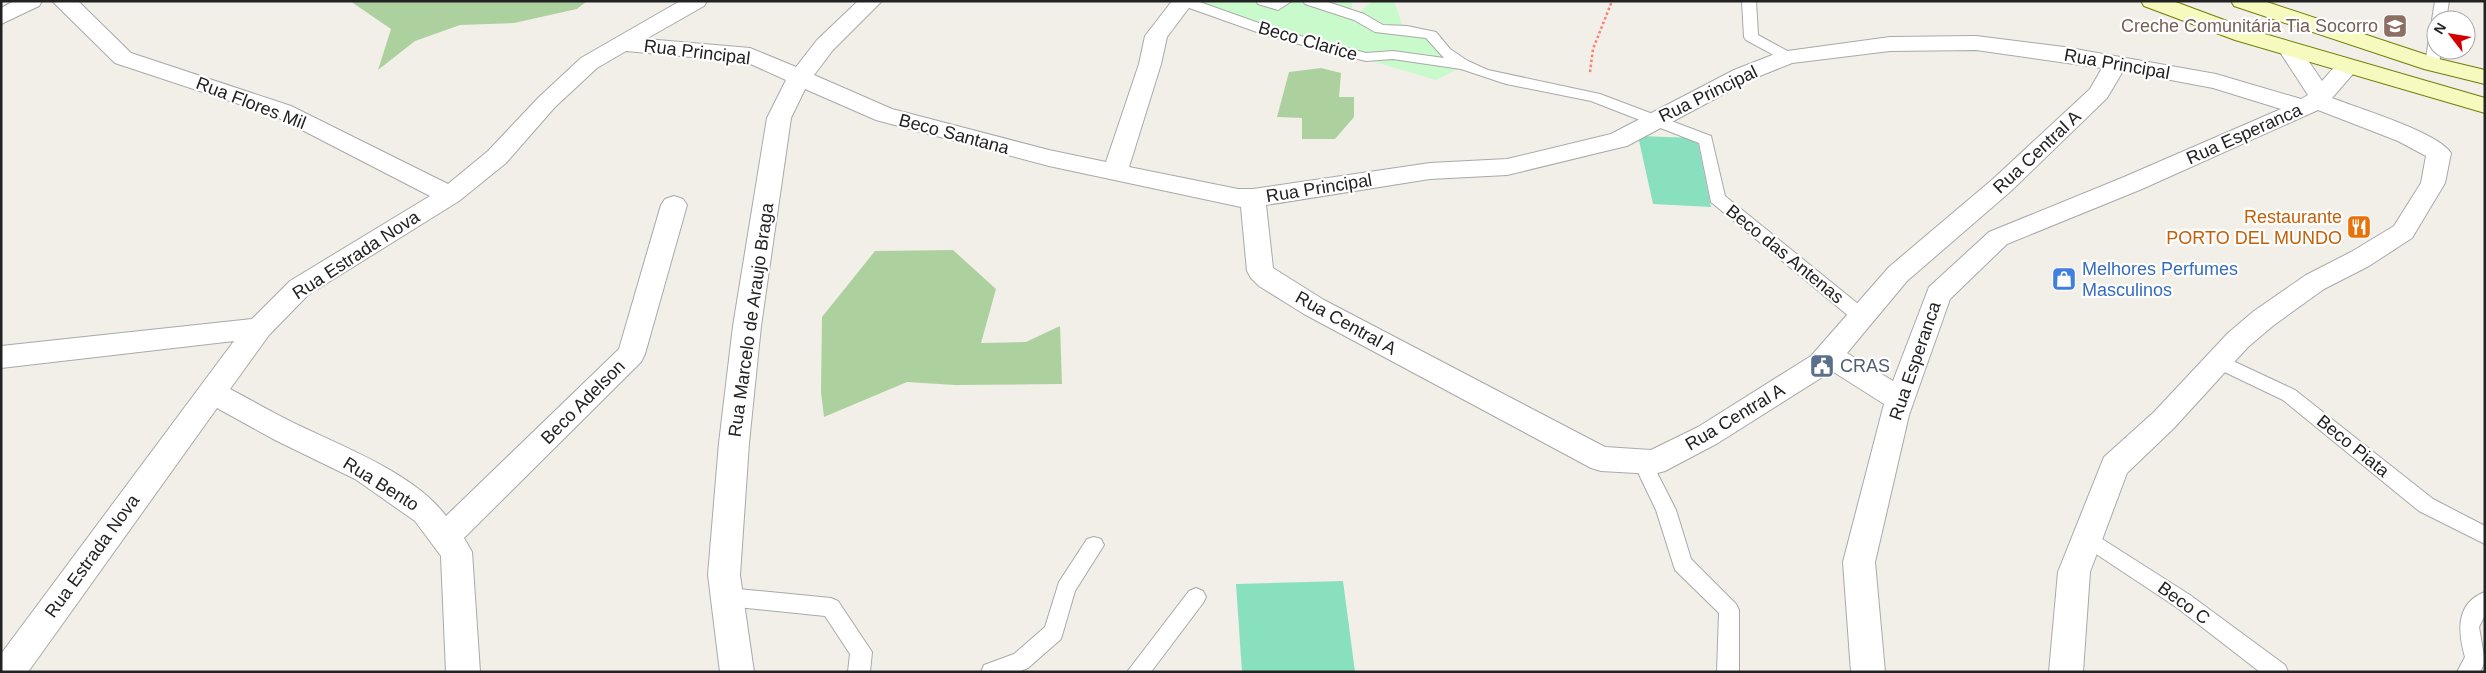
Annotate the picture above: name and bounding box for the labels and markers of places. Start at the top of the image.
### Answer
school or university icon: Creche Comunitária Tia Socorro [2382,13,2408,39]
place label: Creche Comunitária Tia Socorro [2121,16,2378,36]
place label: Restaurante PORTO DEL MUNDO [2166,207,2342,248]
restaurant icon: Restaurante PORTO DEL MUNDO [2346,214,2372,240]
place label: Melhores Perfumes Masculinos [2082,259,2238,300]
shop icon: Melhores Perfumes Masculinos [2051,266,2077,292]
public building icon: CRAS [1809,353,1835,379]
place label: CRAS [1840,356,1890,376]

